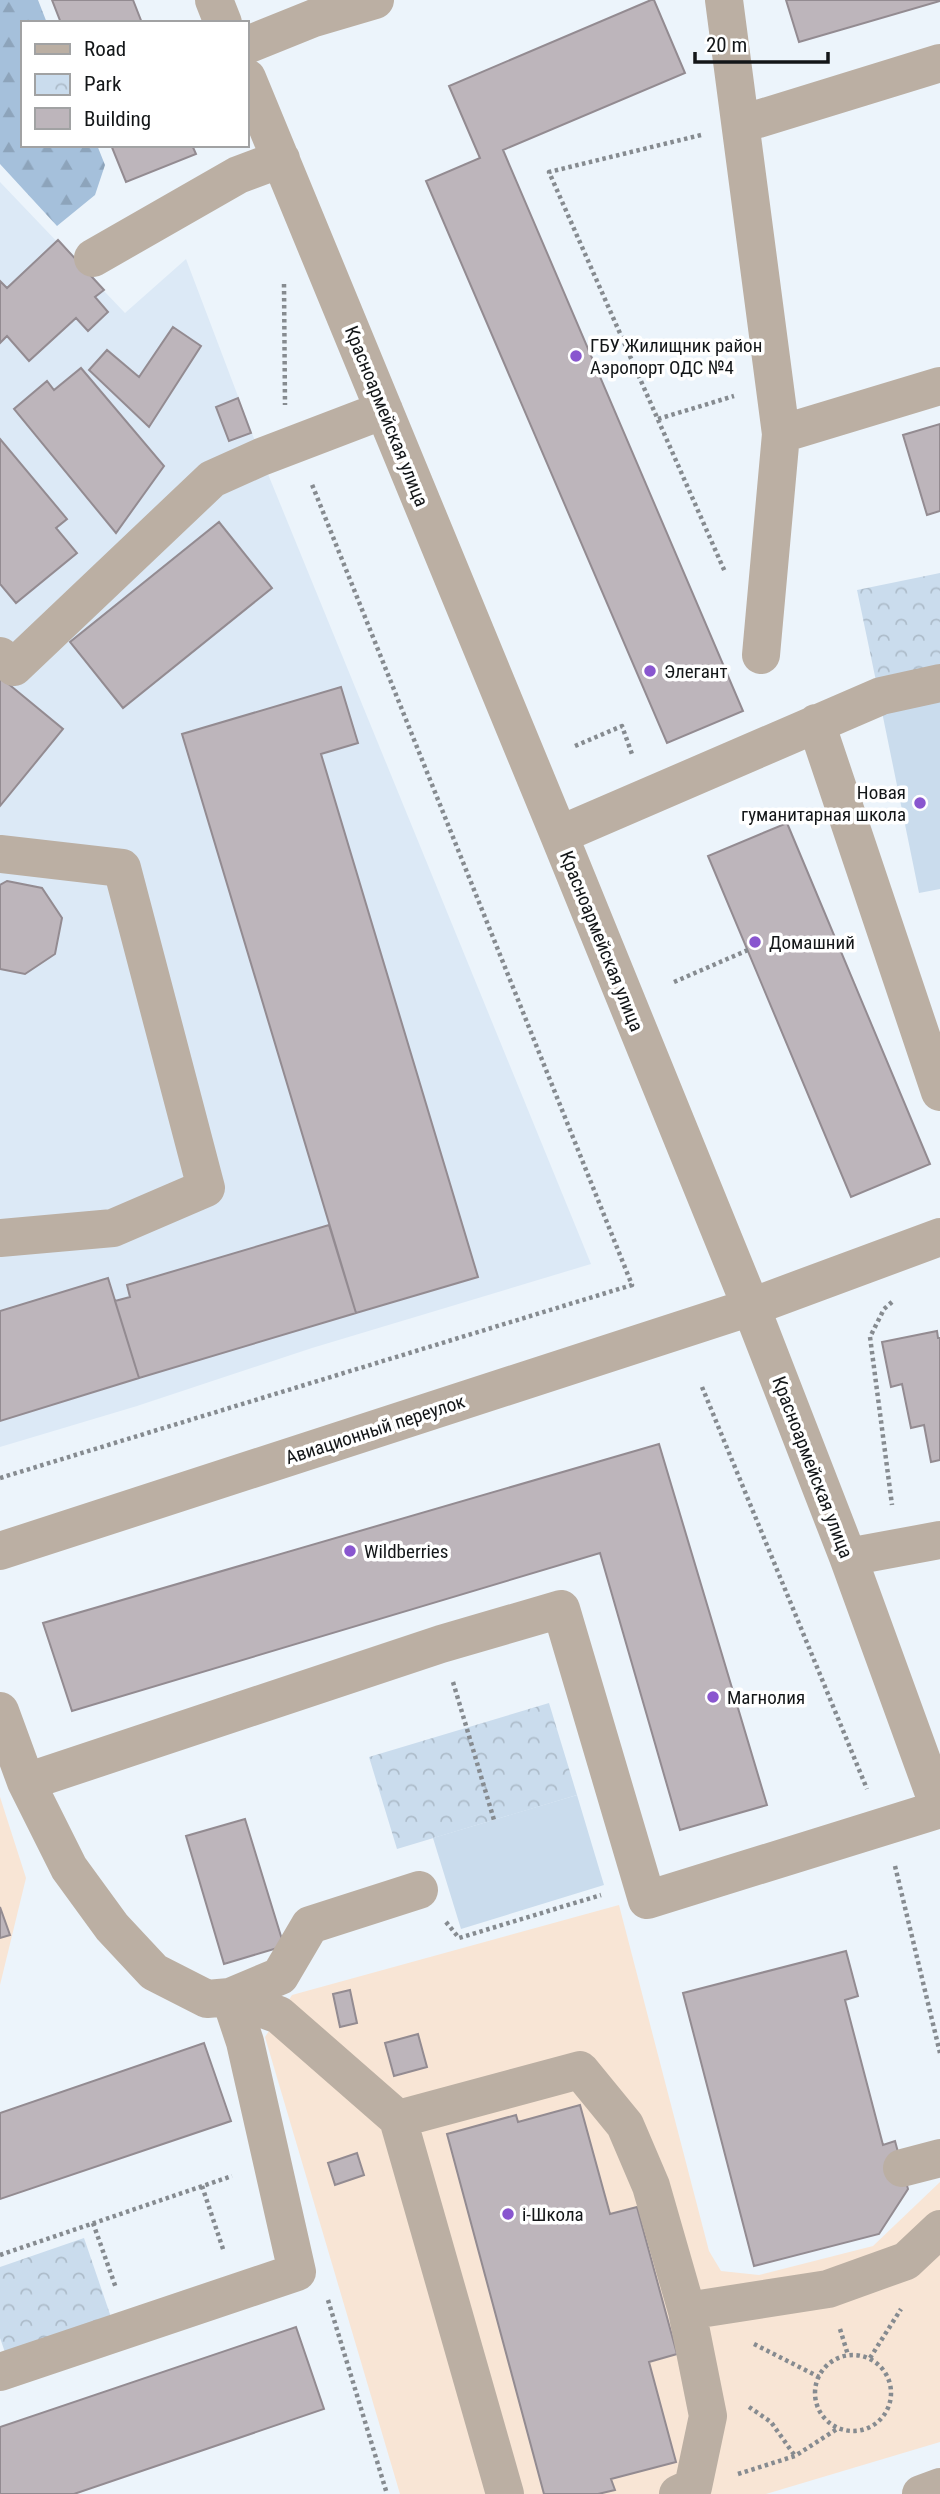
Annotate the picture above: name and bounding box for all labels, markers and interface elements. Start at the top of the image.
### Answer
legend [21,21,248,147]
scale bar [695,21,828,65]
text: 20 m [706,33,747,57]
text: Road [84,37,126,61]
text: Park [84,72,122,96]
text: Building [84,107,151,131]
street label: Красноармейская улица [340,323,433,510]
place label: ГБУ Жилищник район Аэропорт ОДС №4 [590,334,762,379]
marker: ГБУ Жилищник район Аэропорт ОДС №4 [568,348,584,364]
place label: Элегант [664,660,728,683]
marker: Элегант [642,663,658,679]
place label: Новая гуманитарная школа [741,781,906,826]
marker: Новая гуманитарная школа [912,795,928,811]
street label: Красноармейская улица [555,848,648,1035]
place label: Домашний [769,931,855,954]
marker: Домашний [747,934,763,950]
street label: Красноармейская улица [767,1373,858,1561]
street label: Авиационный переулок [282,1390,468,1469]
place label: Wildberries [364,1540,448,1563]
marker: Wildberries [342,1543,358,1559]
place label: Магнолия [727,1686,805,1709]
marker: Магнолия [705,1689,721,1705]
place label: i-Школа [522,2203,584,2226]
marker: i-Школа [500,2206,516,2222]

